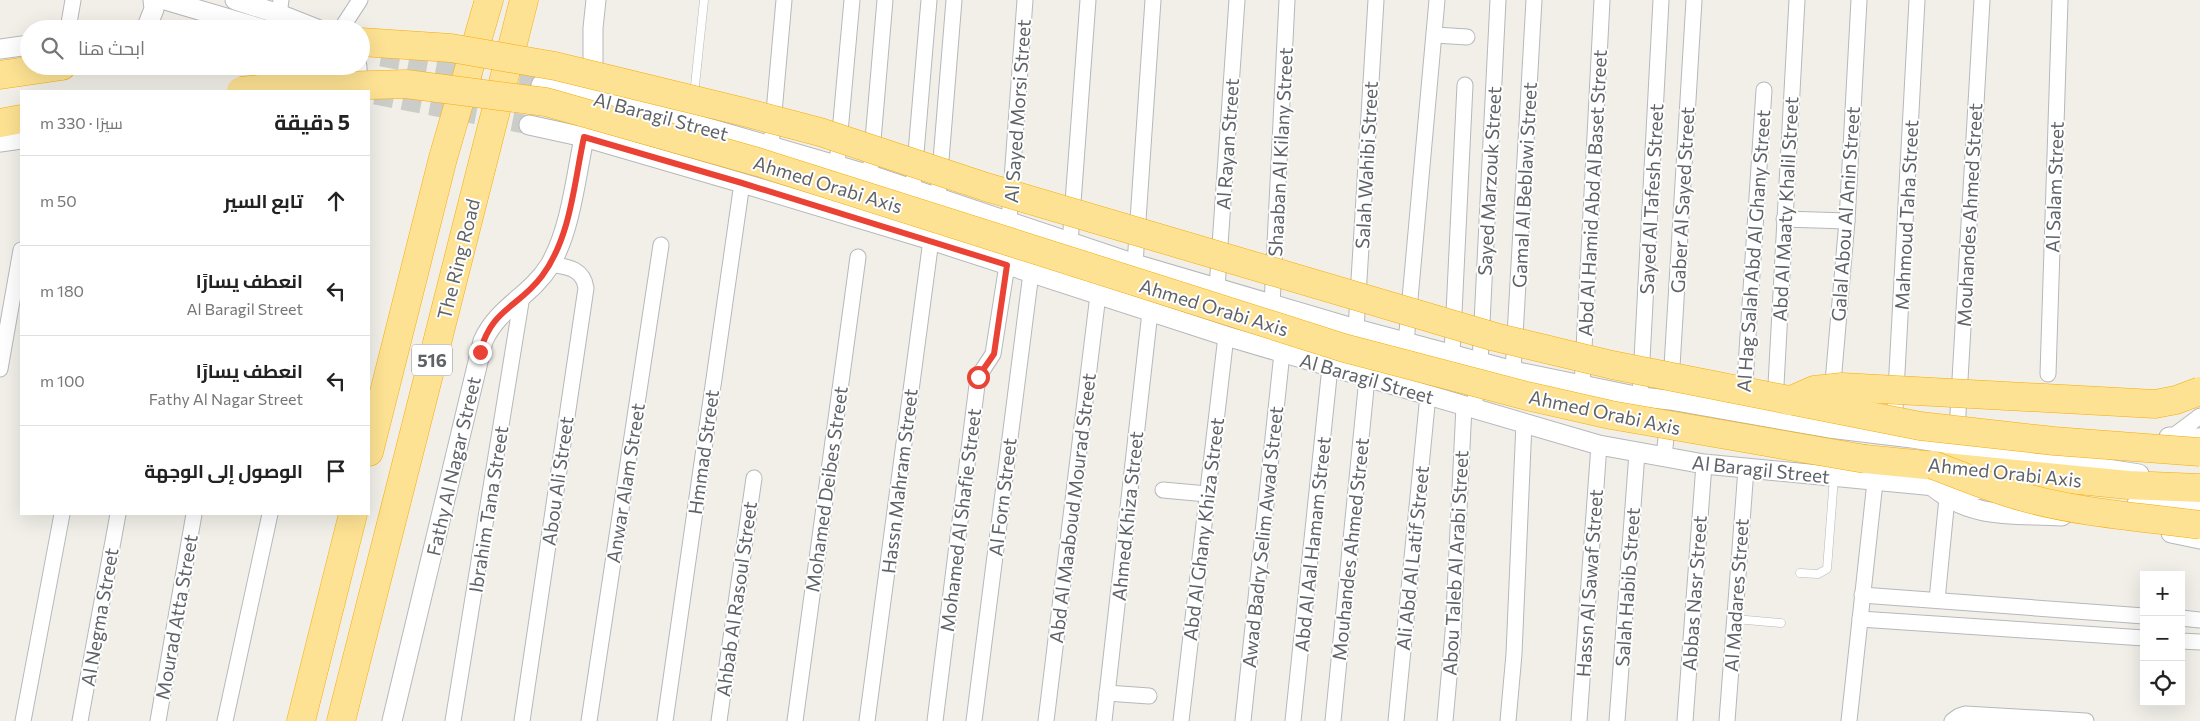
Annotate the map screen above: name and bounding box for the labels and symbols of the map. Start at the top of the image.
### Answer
street label: Al Sayed Morsi Street [999,18,1035,204]
street label: Shaaban Al Kilany Street [1263,47,1297,257]
street label: Abd Al Hamid Abd Al Baset Street [1573,49,1611,337]
street label: Al Rayan Street [1211,77,1243,211]
street label: Salah Wahibi Street [1350,80,1382,249]
street label: Gamal Al Beblawi Street [1507,81,1541,288]
street label: Sayed Marzouk Street [1473,86,1505,276]
street label: Al Baragil Street [591,87,731,145]
street label: Abd Al Maaty Khalil Street [1768,96,1802,322]
street label: Mouhandes Ahmed Street [1952,102,1986,327]
street label: Sayed Al Tafesh Street [1635,103,1667,295]
street label: Galal Abou Al Anin Street [1826,105,1864,322]
street label: Gaber Al Sayed Street [1666,106,1698,294]
street label: Al Hag Salah Abd Al Ghany Street [1732,109,1774,393]
street label: Mahmoud Taha Street [1890,119,1922,311]
street label: Al Salam Street [2040,121,2068,253]
street label: Ahmed Orabi Axis [751,150,905,218]
street label: The Ring Road [432,196,484,322]
street label: Ahmed Orabi Axis [1137,273,1291,341]
route end [469,341,492,364]
road number: 516 [412,344,452,376]
street label: Al Baragil Street [1297,348,1437,408]
route start [967,366,990,389]
street label: Abd Al Maaboud Mourad Street [1044,371,1100,644]
street label: Fathy Al Nagar Street [421,374,485,558]
street label: Mohamed Deibes Street [800,384,852,593]
street label: Ahmed Orabi Axis [1527,385,1683,439]
street label: Hassn Mahram Street [876,387,922,575]
street label: Hmmad Street [683,388,723,516]
street label: Anwar Alam Street [601,401,649,565]
street label: Awad Badry Selim Awad Street [1237,405,1287,669]
street label: Mohamed Al Shafie Street [935,407,985,633]
street label: Abou Ali Street [537,415,577,547]
street label: Abd Al Ghany Khiza Street [1178,416,1228,642]
street label: Ibrahim Tana Street [463,424,513,594]
street label: Ahmed Khiza Street [1107,430,1147,602]
street label: Abd Al Aal Hamam Street [1289,435,1335,653]
street label: Al Forn Street [983,436,1021,558]
street label: Mouhandes Ahmed Street [1327,436,1373,662]
street label: Abou Taleb Al Arabi Street [1438,450,1472,676]
street label: Al Baragil Street [1691,450,1831,488]
street label: Ahmed Orabi Axis [1927,452,2083,492]
street label: Ali Abd Al Latif Street [1391,464,1433,651]
street label: Hassn Al Sawaf Street [1571,488,1607,678]
street label: Ahbab Al Rasoul Street [711,500,761,698]
street label: Salah Habib Street [1610,507,1644,667]
street label: Abbas Nasr Street [1677,514,1711,671]
street label: Al Madares Street [1719,517,1753,672]
street label: Mourad Atta Street [150,532,202,701]
street label: Al Negma Street [76,546,123,688]

